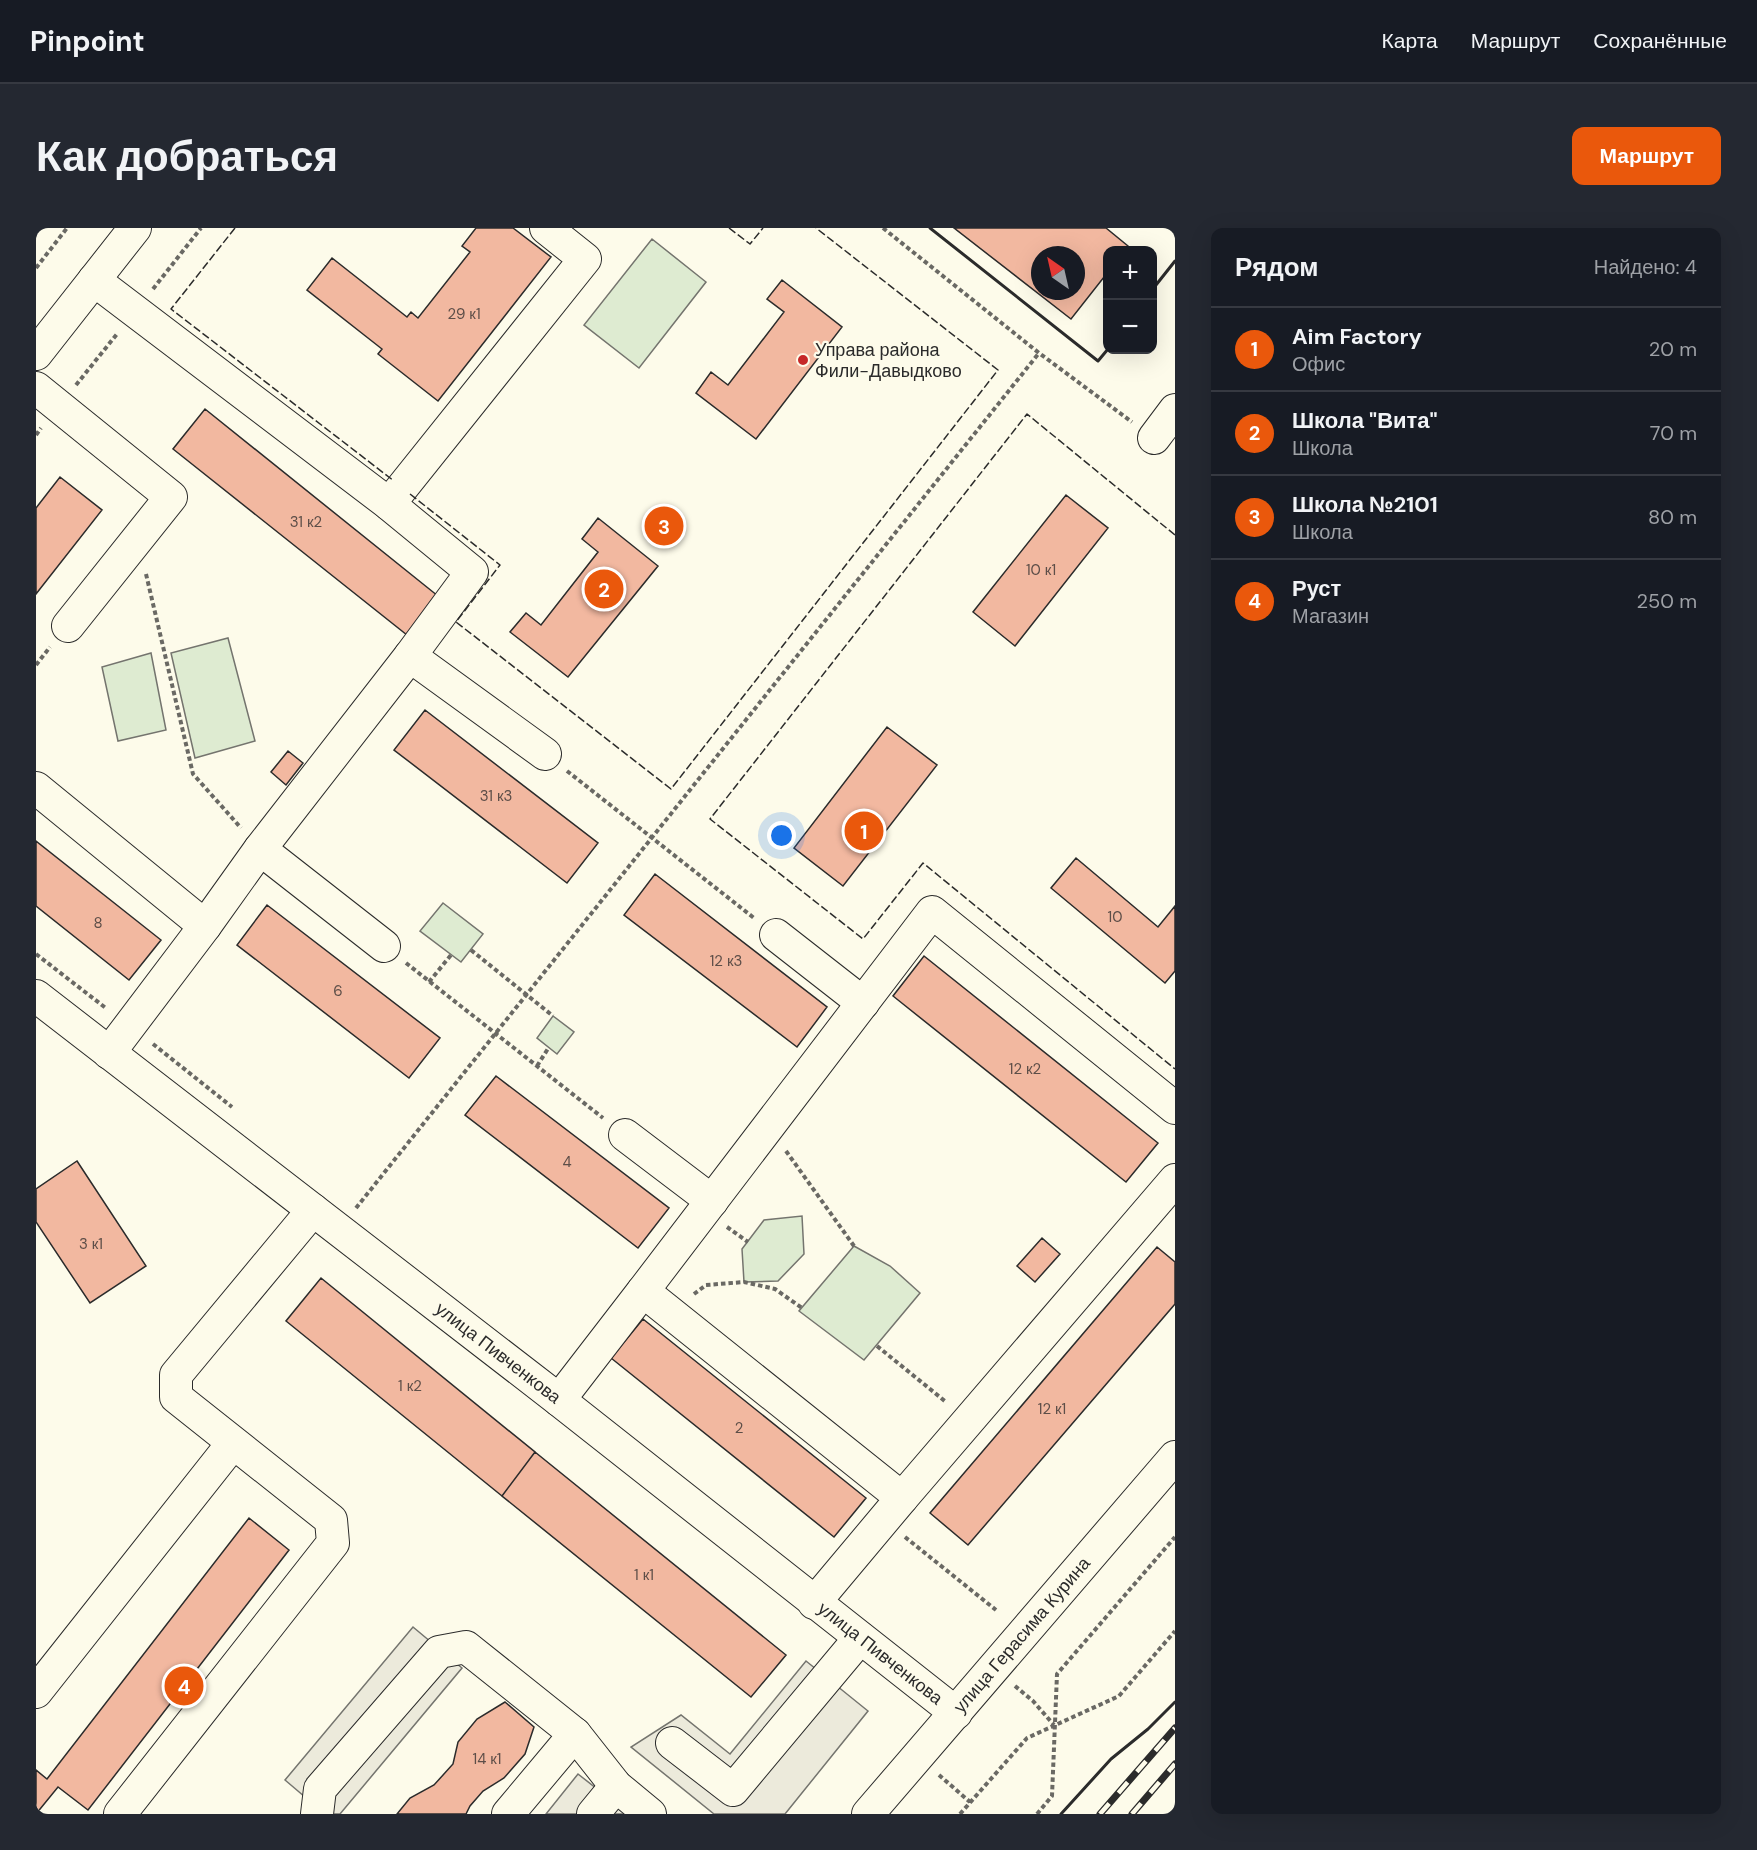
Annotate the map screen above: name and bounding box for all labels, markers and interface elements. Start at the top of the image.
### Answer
text: Pinpoint [30,23,145,60]
text: Карта [1382,27,1438,55]
text: Маршрут [1471,27,1560,55]
text: Сохранённые [1593,27,1727,55]
button: Маршрут [1572,127,1721,185]
text: Как добраться [36,129,338,184]
north arrow [1031,246,1085,300]
map controls [1103,246,1157,354]
button: + [1103,246,1157,300]
text: Рядом [1235,250,1318,284]
text: Найдено: 4 [1594,254,1697,280]
button: − [1103,300,1157,354]
house number: 29 к1 [447,304,481,324]
text: Aim Factory [1292,322,1422,351]
text: 1 [1251,336,1258,362]
text: 20 m [1649,336,1697,362]
place label: Управа района Фили-Давыдково [815,338,962,383]
text: Офис [1292,351,1345,377]
marker: Управа района Фили-Давыдково [796,353,810,367]
text: Школа "Вита" [1292,406,1438,435]
text: 2 [1249,420,1260,446]
text: 70 m [1650,420,1697,446]
text: Школа [1292,435,1353,461]
text: Школа №2101 [1292,490,1438,519]
pin: 3 [644,504,684,548]
text: 3 [1248,504,1261,530]
text: 80 m [1648,504,1697,530]
house number: 31 к2 [290,512,322,532]
text: Школа [1292,519,1353,545]
house number: 10 к1 [1026,560,1056,580]
pin: 2 [584,566,624,612]
text: Руст [1292,574,1341,603]
text: 4 [1248,588,1261,614]
text: 250 m [1636,588,1697,614]
text: Магазин [1292,603,1369,629]
house number: 31 к3 [480,786,512,806]
pin: 1 [844,808,884,854]
your location [767,821,796,850]
house number: 10 [1108,907,1122,927]
house number: 8 [93,913,103,933]
house number: 12 к3 [710,951,742,971]
house number: 6 [333,981,343,1001]
house number: 12 к2 [1009,1059,1041,1079]
house number: 4 [562,1152,572,1172]
house number: 3 к1 [79,1234,103,1254]
street label: улица Пивченкова [430,1297,567,1410]
house number: 1 к2 [398,1376,422,1396]
house number: 12 к1 [1038,1399,1066,1419]
house number: 2 [735,1418,743,1438]
street label: улица Герасима Курина [948,1551,1096,1718]
house number: 1 к1 [634,1565,654,1585]
street label: улица Пивченкова [813,1597,949,1711]
pin: 4 [164,1664,204,1708]
house number: 14 к1 [472,1749,502,1769]

